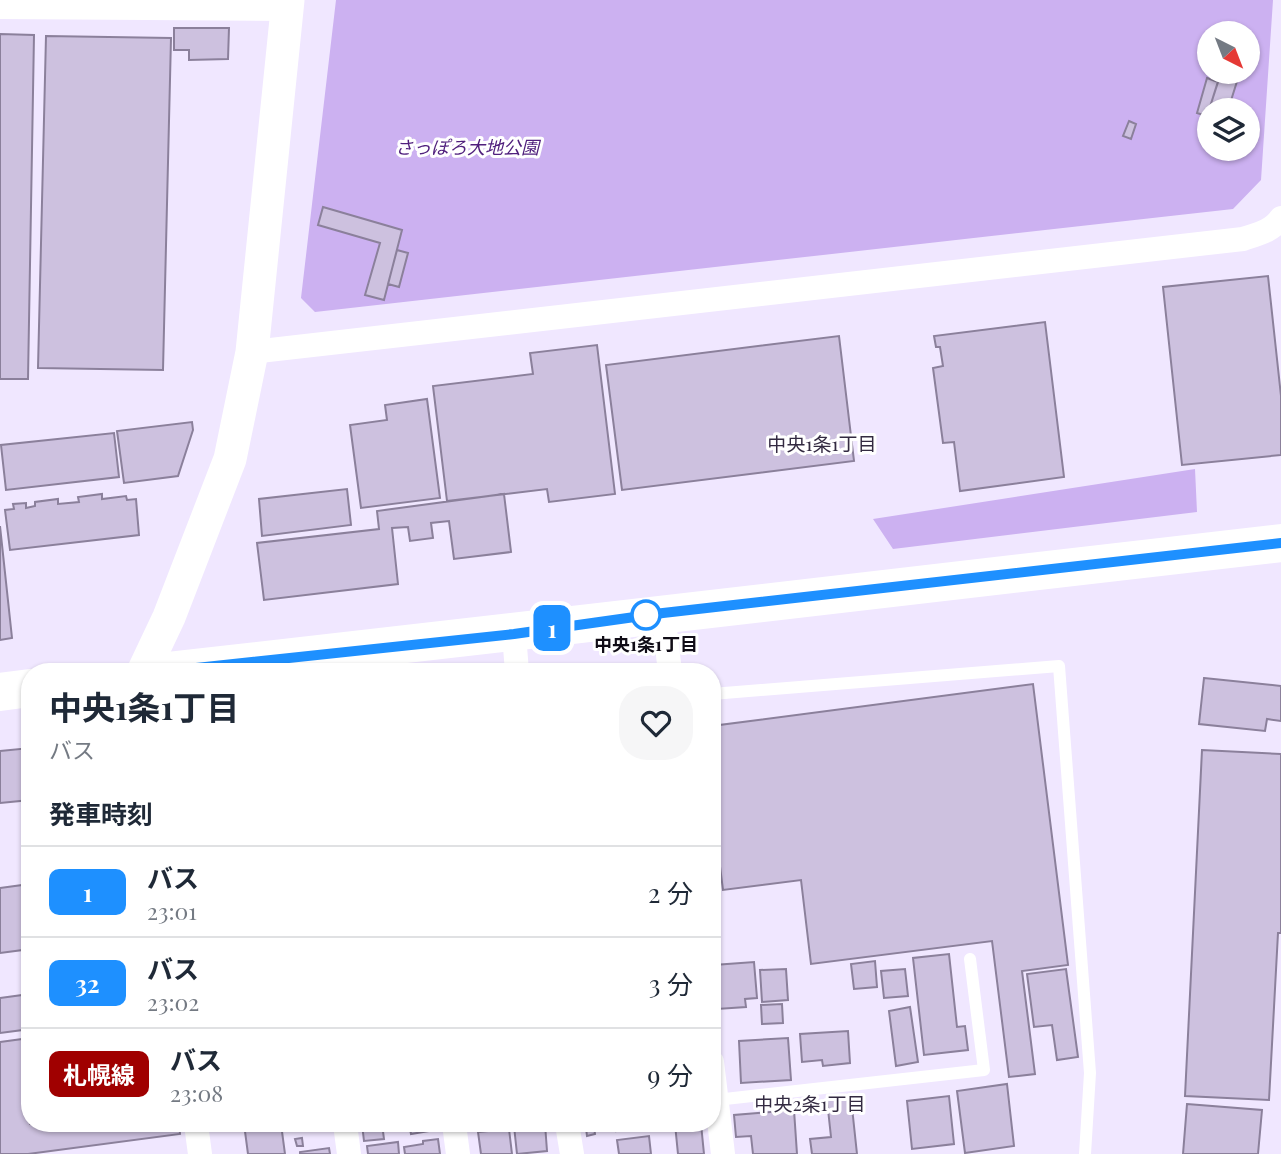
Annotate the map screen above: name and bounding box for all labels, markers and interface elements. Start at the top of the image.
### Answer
north arrow [1197,21,1260,84]
map controls [1197,21,1260,161]
button: layers [1197,98,1260,161]
park label: さっぽろ大地公園 [395,135,542,159]
district label: 中央1条1丁目 [767,430,877,456]
marker: 中央1条1丁目 [631,600,661,630]
line badge: 1 [529,605,575,651]
text: 1 [547,612,557,644]
place label: 中央1条1丁目 [594,632,698,656]
text: 中央1条1丁目 [49,684,239,728]
button: heart [619,686,693,760]
text: バス [49,734,95,765]
text: 発車時刻 [49,796,153,831]
text: バス [147,860,199,895]
text: 2 分 [648,875,693,910]
text: 1 [83,876,92,908]
text: 23:01 [147,895,197,926]
text: バス [147,951,199,986]
text: 3 分 [649,966,693,1001]
text: 32 [75,967,100,999]
text: 23:02 [147,986,199,1017]
text: バス [170,1042,222,1077]
text: 9 分 [647,1057,693,1092]
text: 札幌線 [63,1058,135,1090]
text: 23:08 [170,1077,223,1108]
district label: 中央2条1丁目 [754,1090,866,1116]

